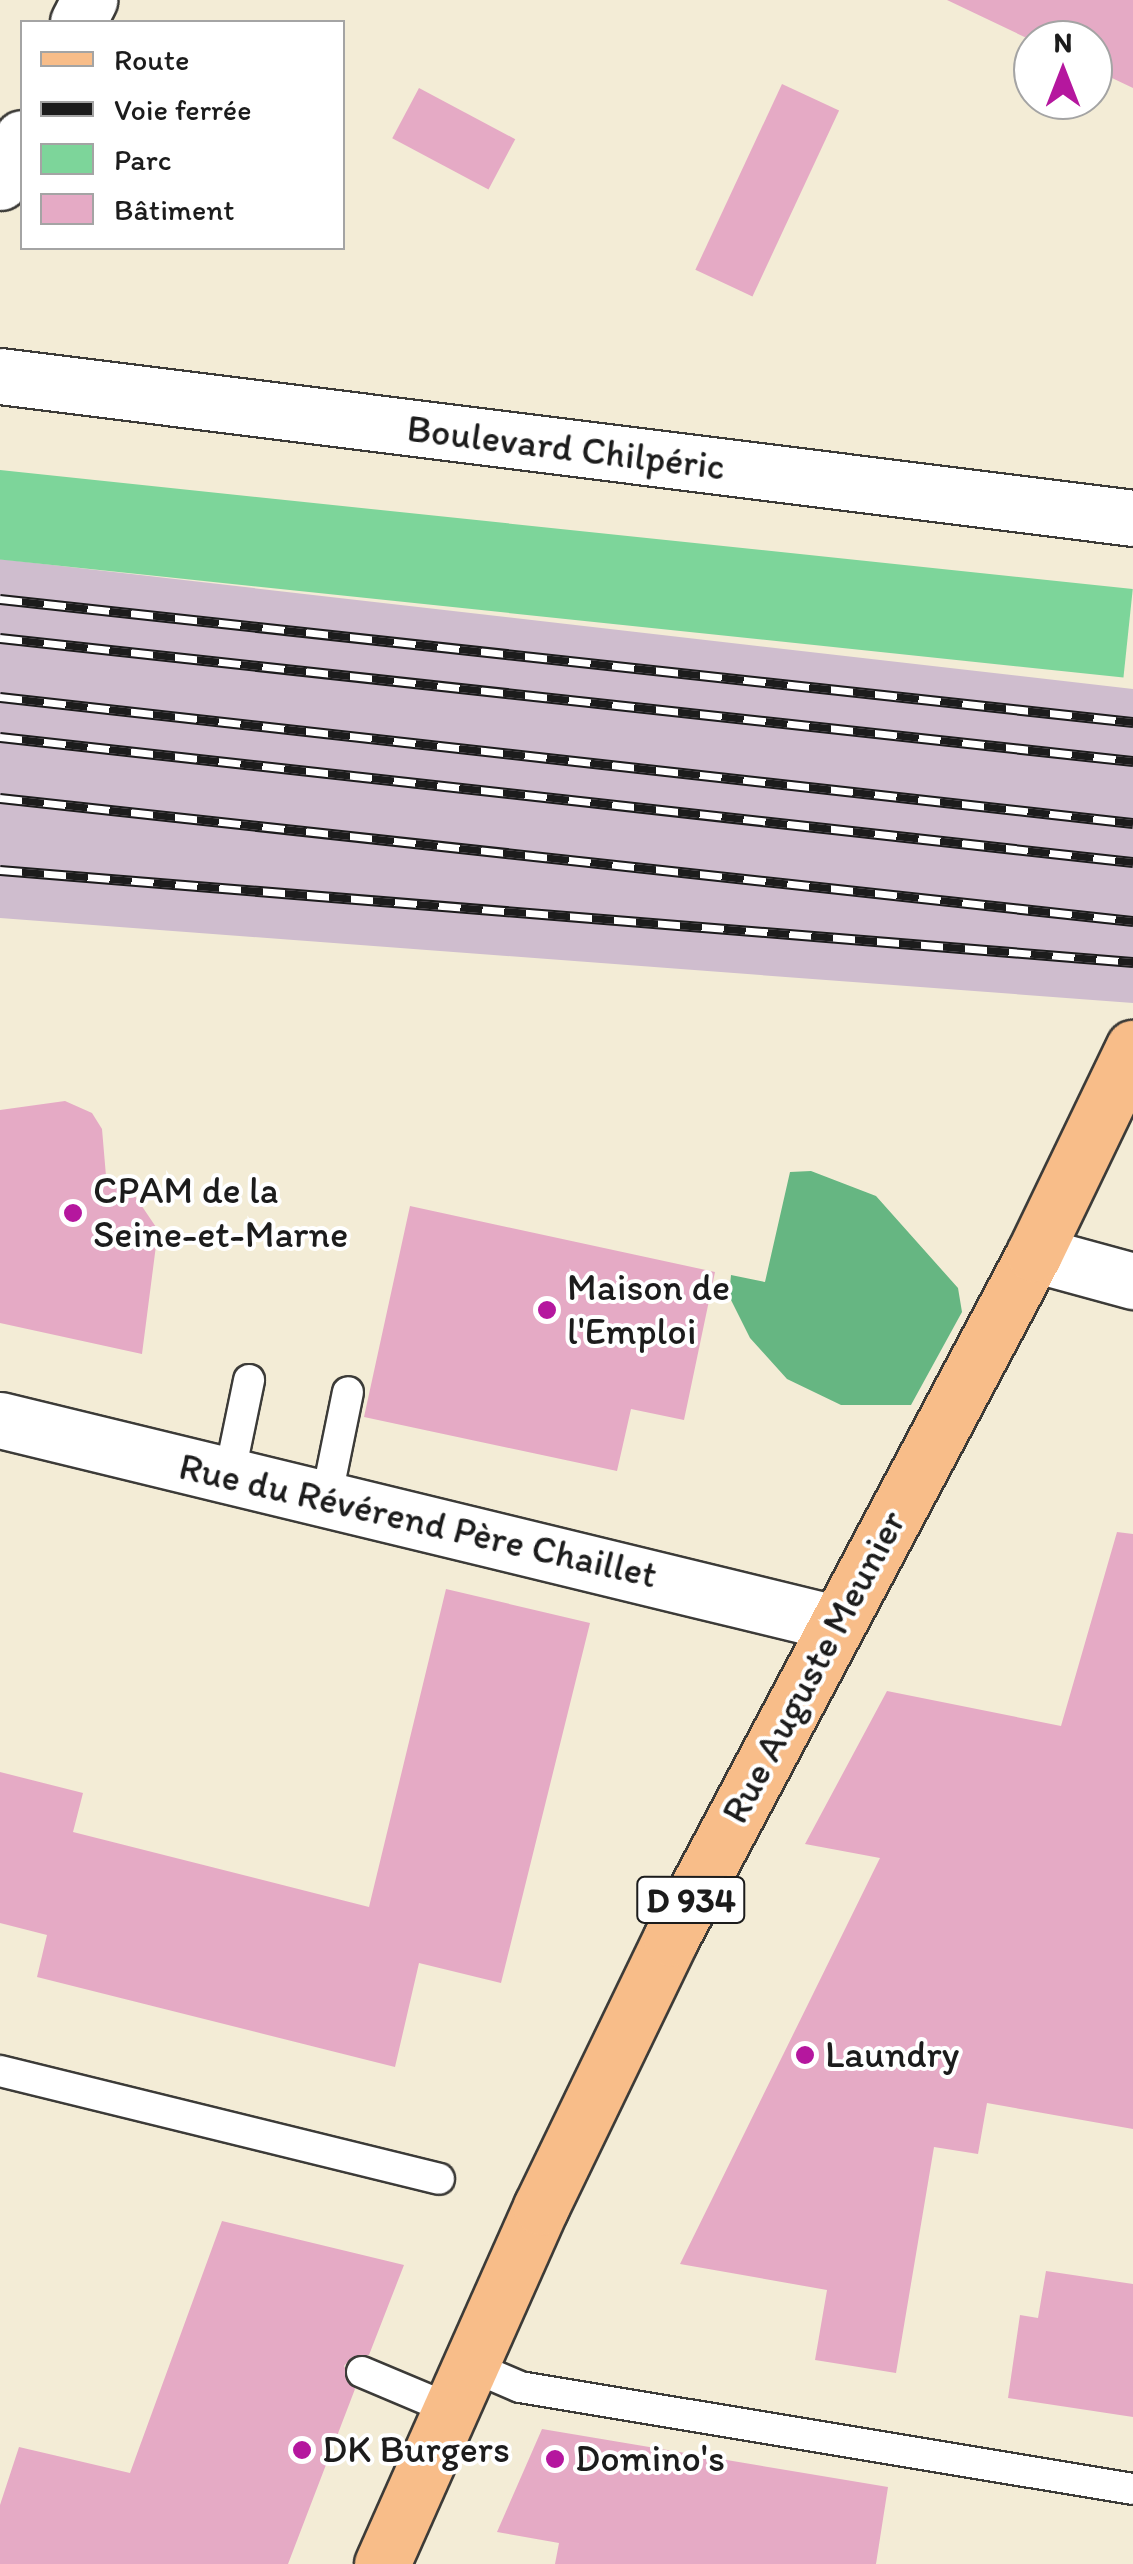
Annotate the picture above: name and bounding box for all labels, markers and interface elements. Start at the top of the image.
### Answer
legend [20,20,345,250]
north arrow [1013,20,1113,120]
text: N [1054,25,1072,59]
text: Route [114,41,189,78]
text: Voie ferrée [114,91,251,128]
text: Parc [114,141,171,178]
text: Bâtiment [114,191,235,228]
street label: Boulevard Chilpéric [404,406,728,490]
place label: CPAM de la Seine-et-Marne [93,1168,348,1258]
marker: CPAM de la Seine-et-Marne [62,1202,84,1224]
place label: Maison de l'Emploi [567,1265,730,1355]
marker: Maison de l'Emploi [536,1299,558,1321]
street label: Rue du Révérend Père Chaillet [174,1444,662,1598]
street label: Rue Auguste Meunier [713,1503,915,1831]
road number: D 934 [636,1870,746,1930]
place label: Laundry [825,2032,959,2078]
marker: Laundry [794,2044,816,2066]
place label: DK Burgers [322,2427,509,2473]
place label: Domino's [575,2436,725,2482]
marker: DK Burgers [291,2439,313,2461]
marker: Domino's [544,2448,566,2470]

